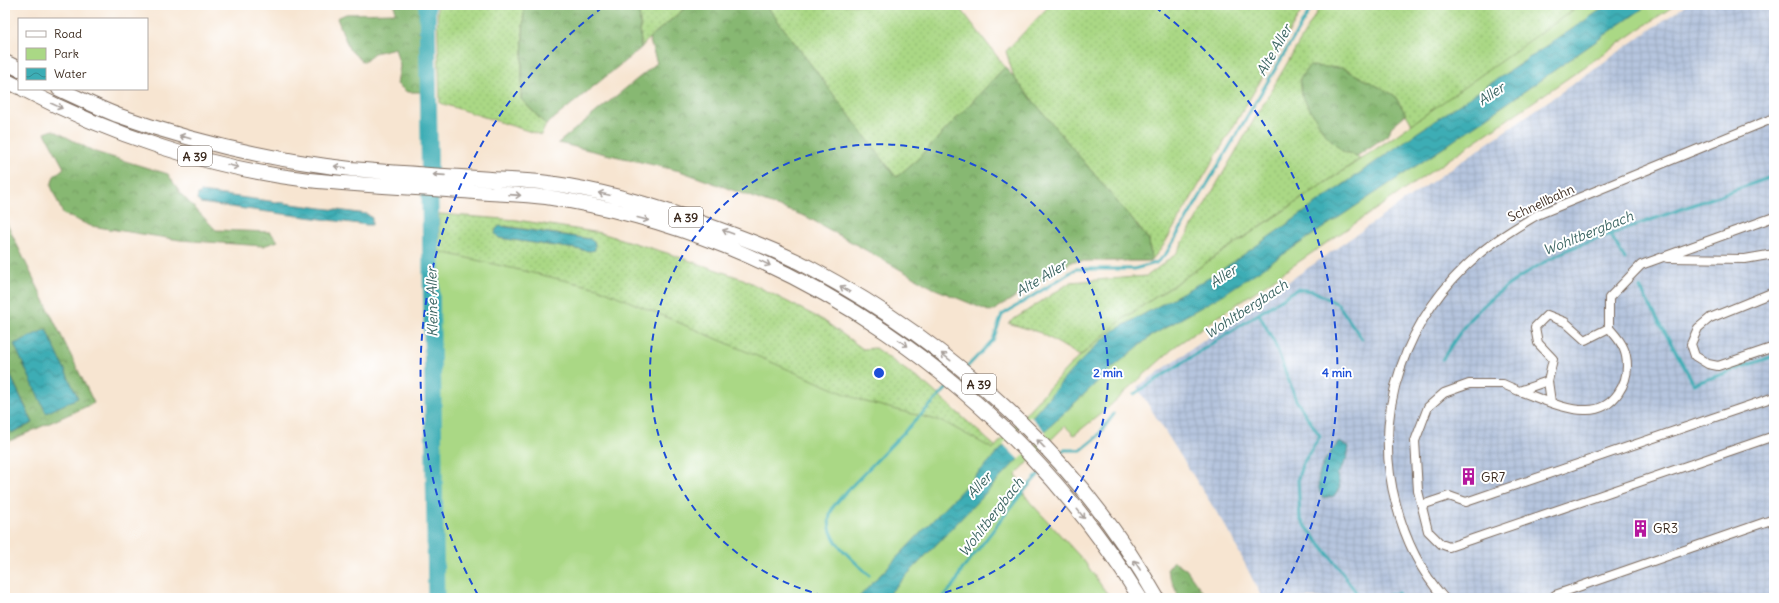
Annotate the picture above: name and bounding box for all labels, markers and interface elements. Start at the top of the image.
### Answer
legend [18,18,148,90]
water label: Alte Aller [1252,19,1297,79]
text: Road [54,26,82,41]
text: Park [54,46,79,61]
text: Water [54,66,87,81]
water label: Aller [1474,77,1510,109]
one-way arrow [51,103,63,111]
one-way arrow [179,133,192,140]
road number: A 39 [178,146,212,166]
one-way arrow [226,163,239,171]
one-way arrow [334,163,347,171]
one-way arrow [433,172,446,179]
street label: Schnellbahn [1505,180,1577,226]
one-way arrow [598,189,611,197]
one-way arrow [508,191,521,198]
water label: Wohltbergbach [1540,206,1637,259]
road number: A 39 [669,207,703,227]
one-way arrow [636,216,649,223]
one-way arrow [723,228,735,236]
water label: Alte Aller [1012,255,1072,300]
water label: Aller [1206,259,1242,291]
one-way arrow [759,260,771,267]
water label: Kleine Aller [422,265,442,337]
water label: Wohltbergbach [1201,275,1292,343]
one-way arrow [839,284,851,292]
one-way arrow [897,339,908,347]
one-way arrow [940,352,951,361]
text: 2 min [1093,365,1123,380]
text: 4 min [1322,365,1352,380]
centre of rings [872,366,886,380]
road number: A 39 [962,374,996,394]
one-way arrow [1037,439,1046,450]
water label: Aller [963,467,997,502]
building icon: GR7 [1458,467,1478,487]
place label: GR7 [1481,469,1506,486]
water label: Wohltbergbach [954,473,1028,560]
one-way arrow [1076,509,1085,519]
building icon: GR3 [1630,518,1650,538]
place label: GR3 [1653,520,1678,537]
one-way arrow [1132,559,1140,571]

